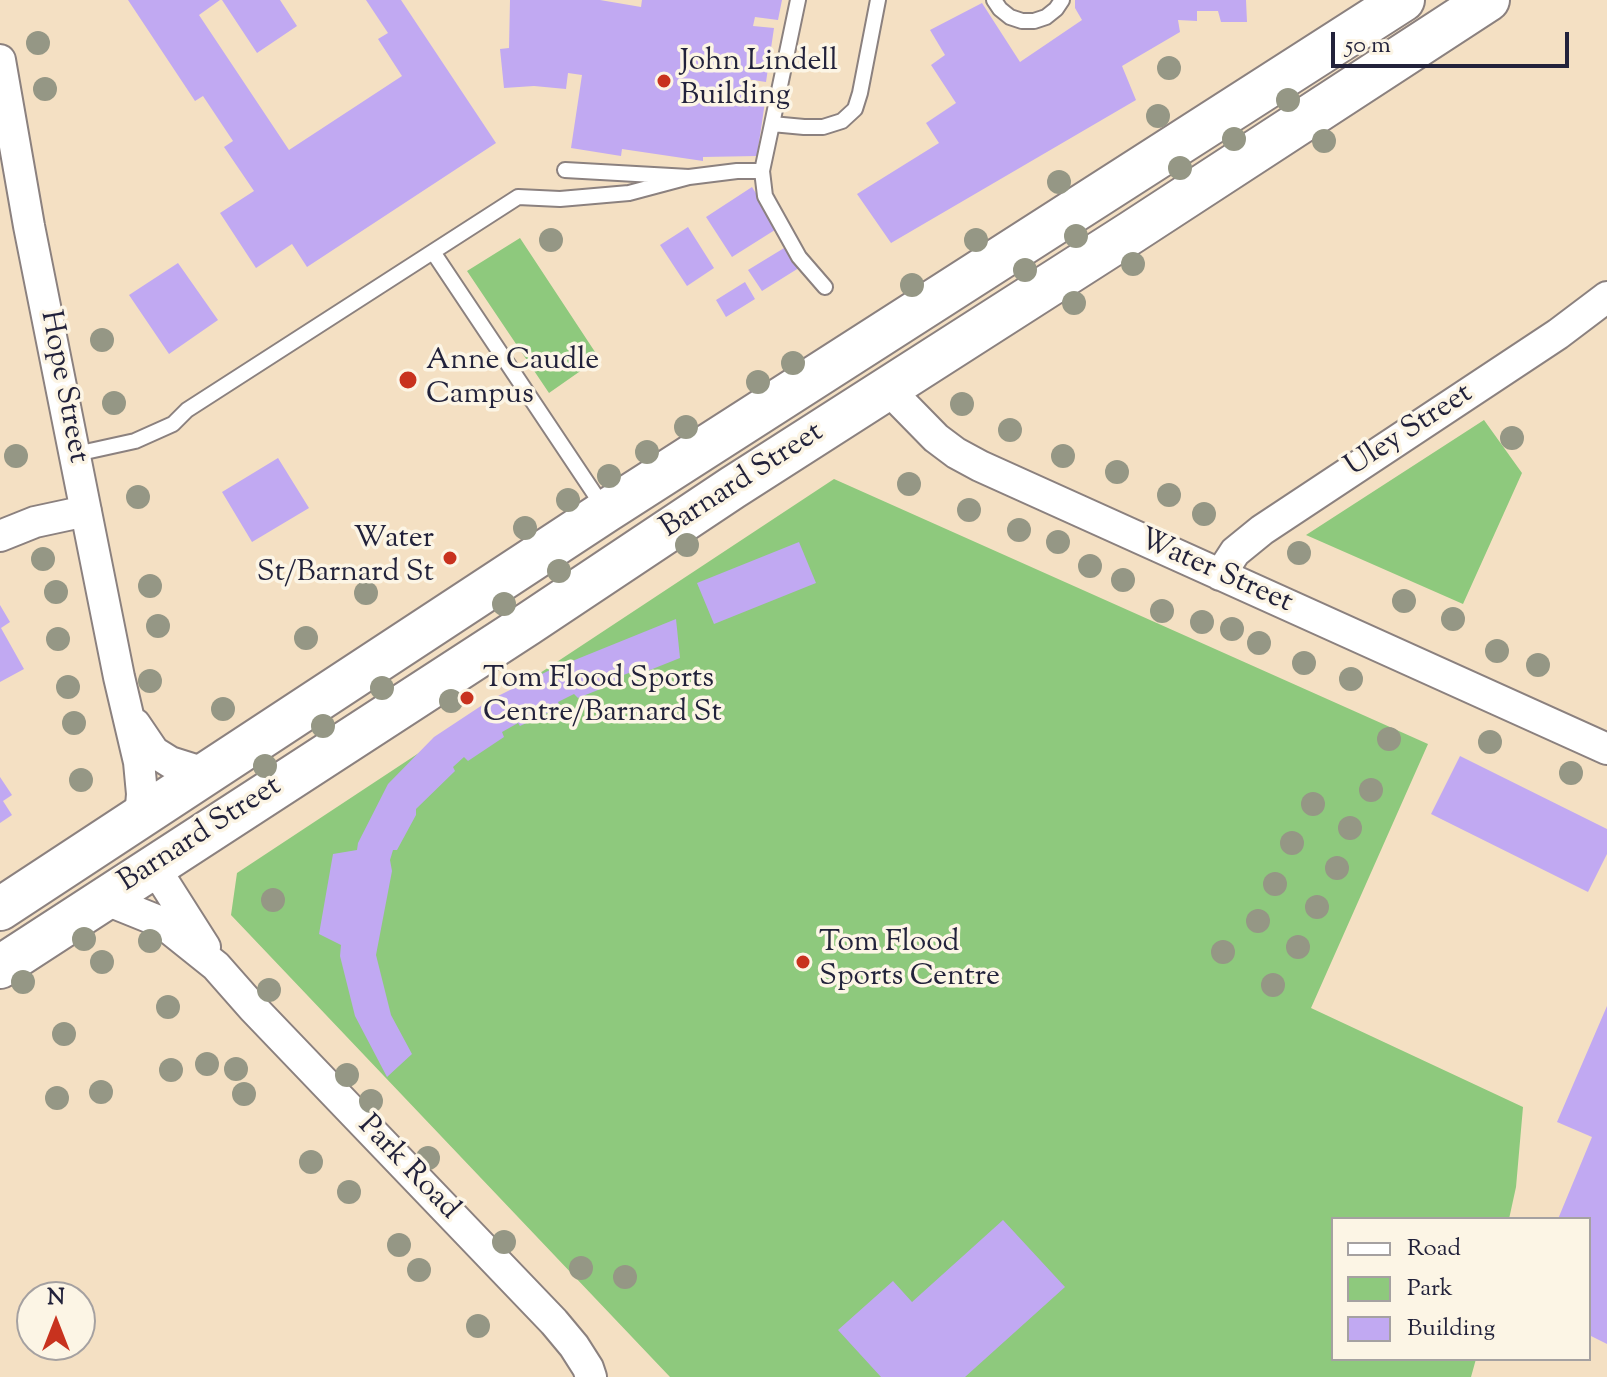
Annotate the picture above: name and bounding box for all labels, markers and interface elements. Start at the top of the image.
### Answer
scale bar [1335,16,1573,66]
text: 50 m [1345,29,1391,63]
place label: John Lindell Building [680,46,838,116]
marker: John Lindell Building [655,72,673,90]
street label: Hope Street [30,308,94,466]
place label: Anne Caudle Campus [426,345,599,416]
marker: Anne Caudle Campus [397,369,419,391]
street label: Uley Street [1339,377,1481,487]
street label: Barnard Street [655,416,831,548]
place label: Water St/Barnard St [257,523,434,594]
street label: Water Street [1133,523,1297,623]
marker: Water St/Barnard St [441,549,459,567]
place label: Tom Flood Sports Centre/Barnard St [483,663,722,734]
marker: Tom Flood Sports Centre/Barnard St [458,689,476,707]
street label: Barnard Street [113,770,289,902]
place label: Tom Flood Sports Centre [819,927,1000,998]
marker: Tom Flood Sports Centre [794,953,812,971]
street label: Park Road [348,1109,466,1229]
legend [1331,1217,1591,1361]
text: Road [1407,1232,1461,1266]
text: Park [1407,1272,1453,1306]
north arrow [16,1281,96,1361]
text: N [47,1283,65,1315]
text: Building [1407,1312,1495,1346]

